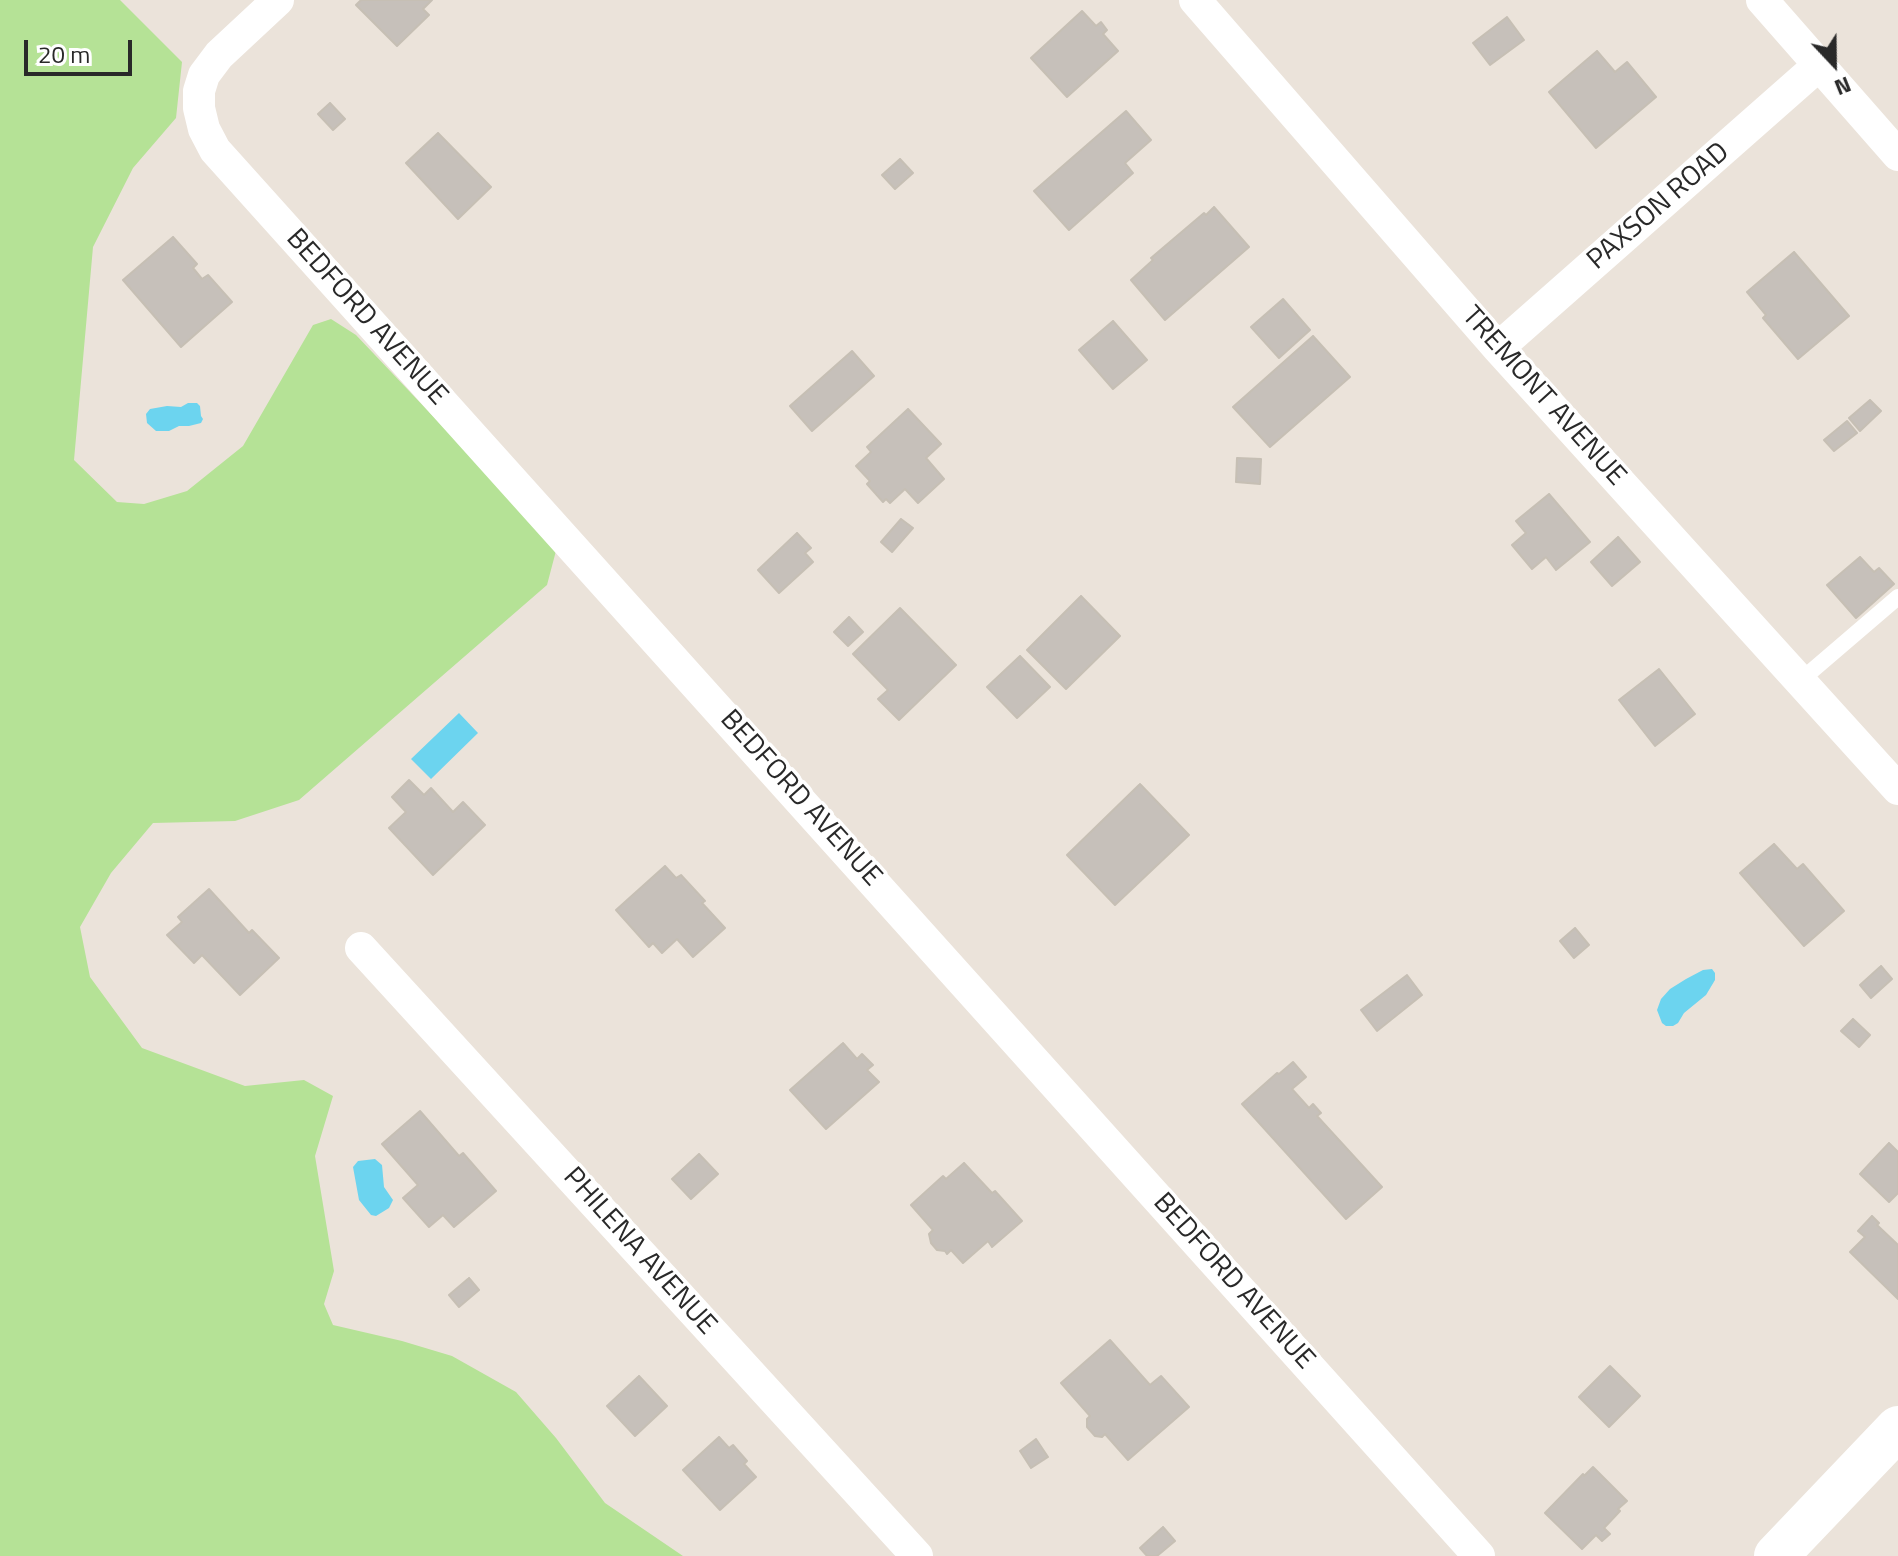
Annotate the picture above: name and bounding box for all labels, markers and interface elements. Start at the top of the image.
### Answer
scale bar [28,24,136,74]
north arrow [1794,24,1874,104]
text: 20 m [38,36,90,72]
text: N [1830,68,1856,105]
street label: PAXSON ROAD [1581,136,1737,278]
street label: BEDFORD AVENUE [278,223,454,413]
street label: TREMONT AVENUE [1454,301,1632,493]
street label: BEDFORD AVENUE [712,704,888,894]
street label: PHILENA AVENUE [555,1162,723,1342]
street label: BEDFORD AVENUE [1145,1187,1321,1377]

